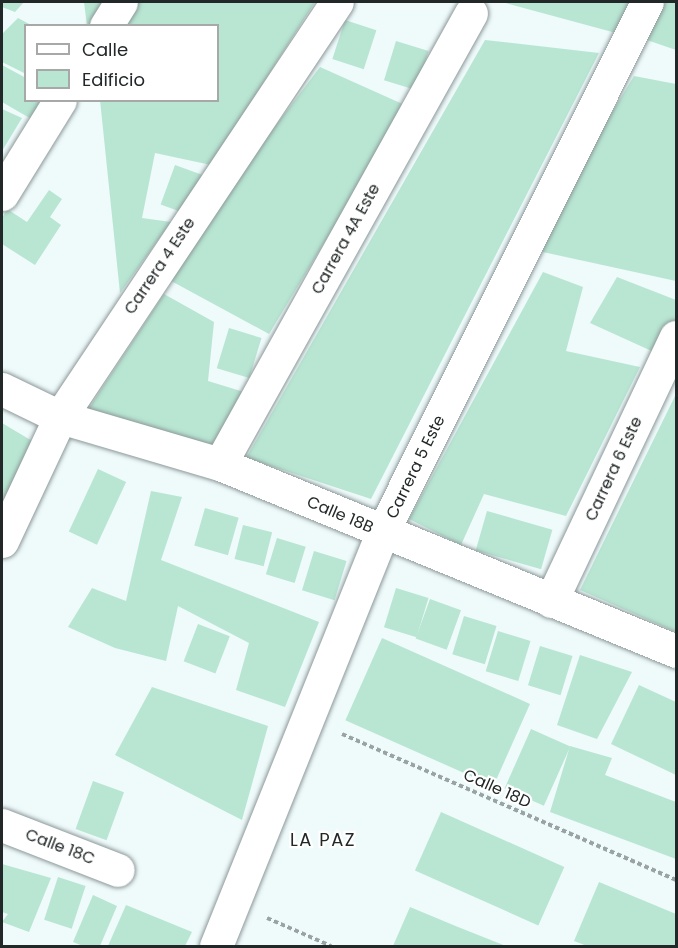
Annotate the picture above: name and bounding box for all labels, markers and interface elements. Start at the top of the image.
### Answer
legend [24,24,219,102]
text: Calle [82,37,128,62]
text: Edificio [82,67,145,92]
street label: Carrera 4A Este [308,180,384,298]
street label: Carrera 4 Este [121,214,199,318]
street label: Carrera 5 Este [383,412,449,522]
street label: Carrera 6 Este [581,414,647,524]
street label: Calle 18B [304,492,376,538]
street label: Calle 18D [460,766,534,812]
street label: Calle 18C [23,825,97,869]
district label: LA PAZ [290,829,356,851]

